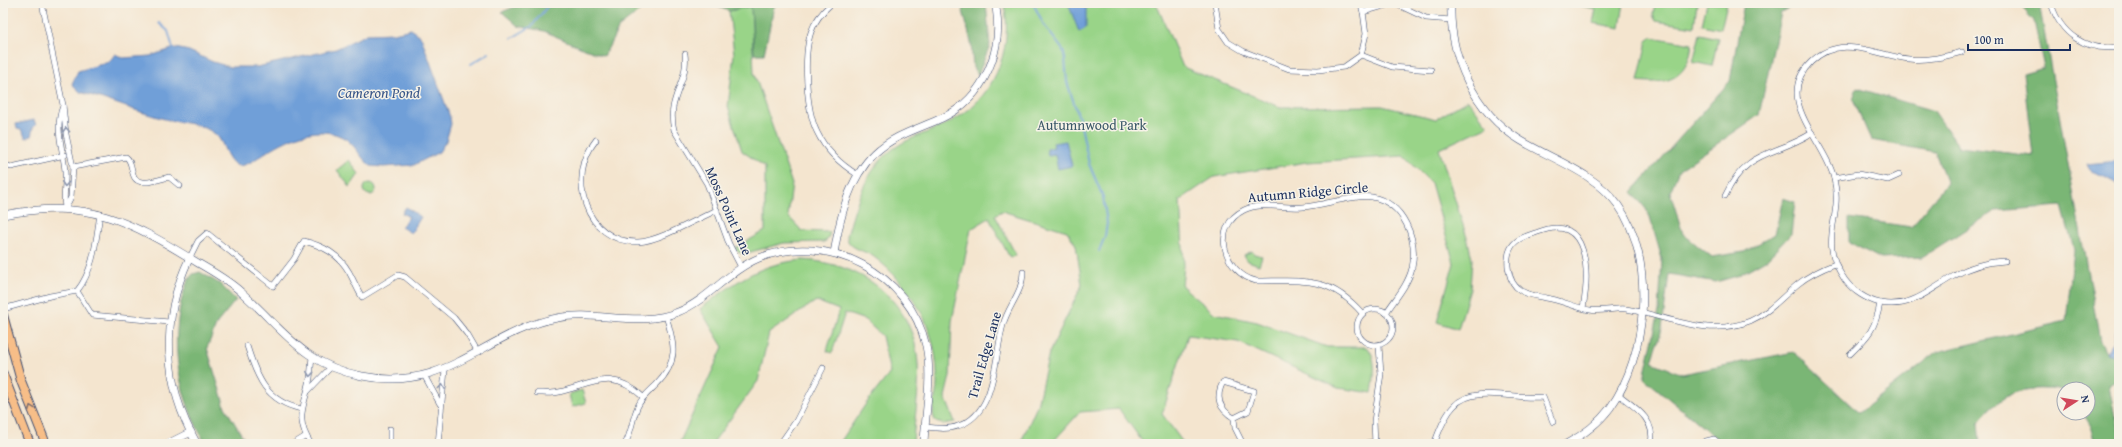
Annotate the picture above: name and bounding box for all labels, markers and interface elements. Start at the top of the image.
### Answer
scale bar [1968,26,2070,52]
text: 100 m [1974,31,2004,48]
water label: Cameron Pond [338,82,420,103]
park label: Autumnwood Park [1037,115,1148,135]
one-way arrow [62,127,71,133]
street label: Moss Point Lane [701,163,758,259]
street label: Autumn Ridge Circle [1247,177,1369,207]
one-way arrow [60,181,69,187]
street label: Trail Edge Lane [962,309,1006,401]
one-way arrow [306,371,315,378]
north arrow [2056,381,2096,421]
one-way arrow [438,384,447,390]
text: N [2077,394,2095,405]
one-way arrow [28,405,36,413]

